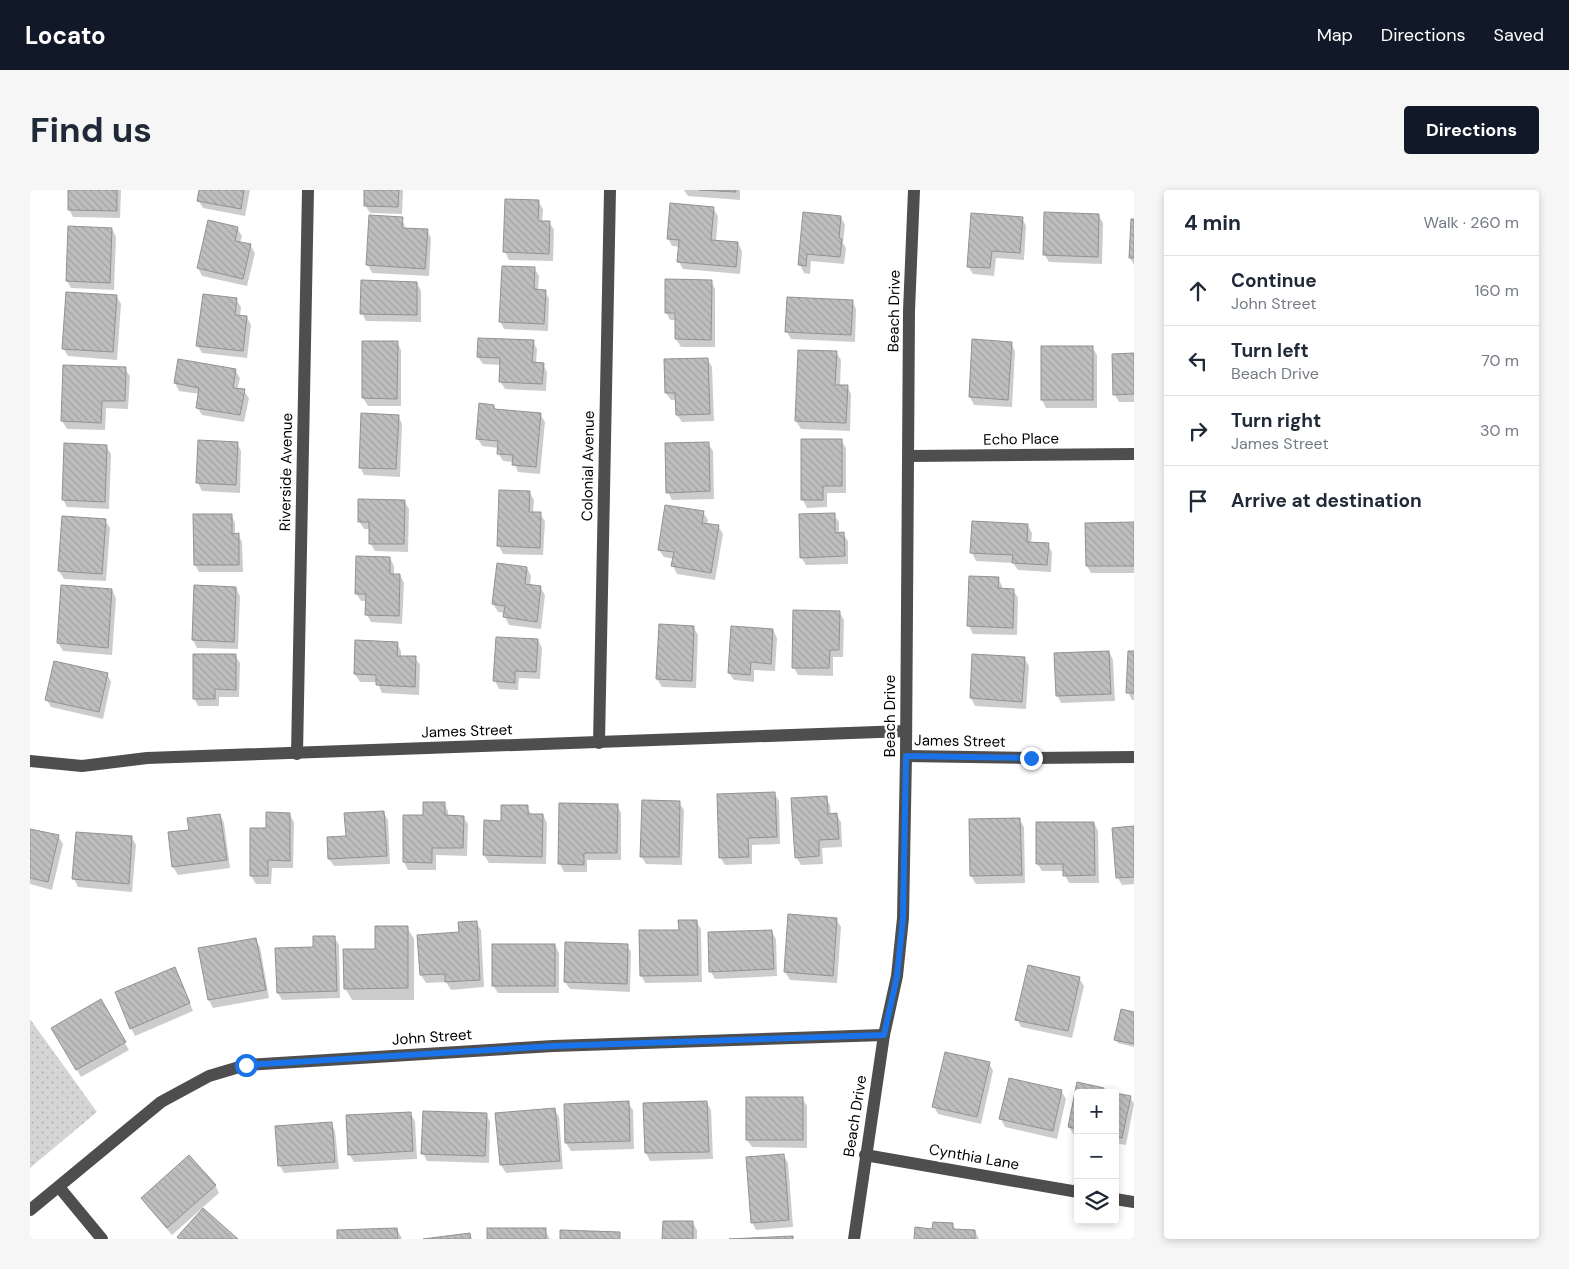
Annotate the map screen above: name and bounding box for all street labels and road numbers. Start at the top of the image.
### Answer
street label: Beach Drive [883,270,905,352]
street label: Colonial Avenue [577,411,599,521]
street label: Riverside Avenue [275,413,297,531]
street label: Echo Place [983,428,1059,450]
street label: Beach Drive [880,675,900,757]
street label: James Street [421,719,513,743]
street label: James Street [914,730,1006,752]
street label: John Street [391,1024,473,1050]
street label: Beach Drive [839,1074,871,1158]
street label: Cynthia Lane [927,1139,1021,1175]

